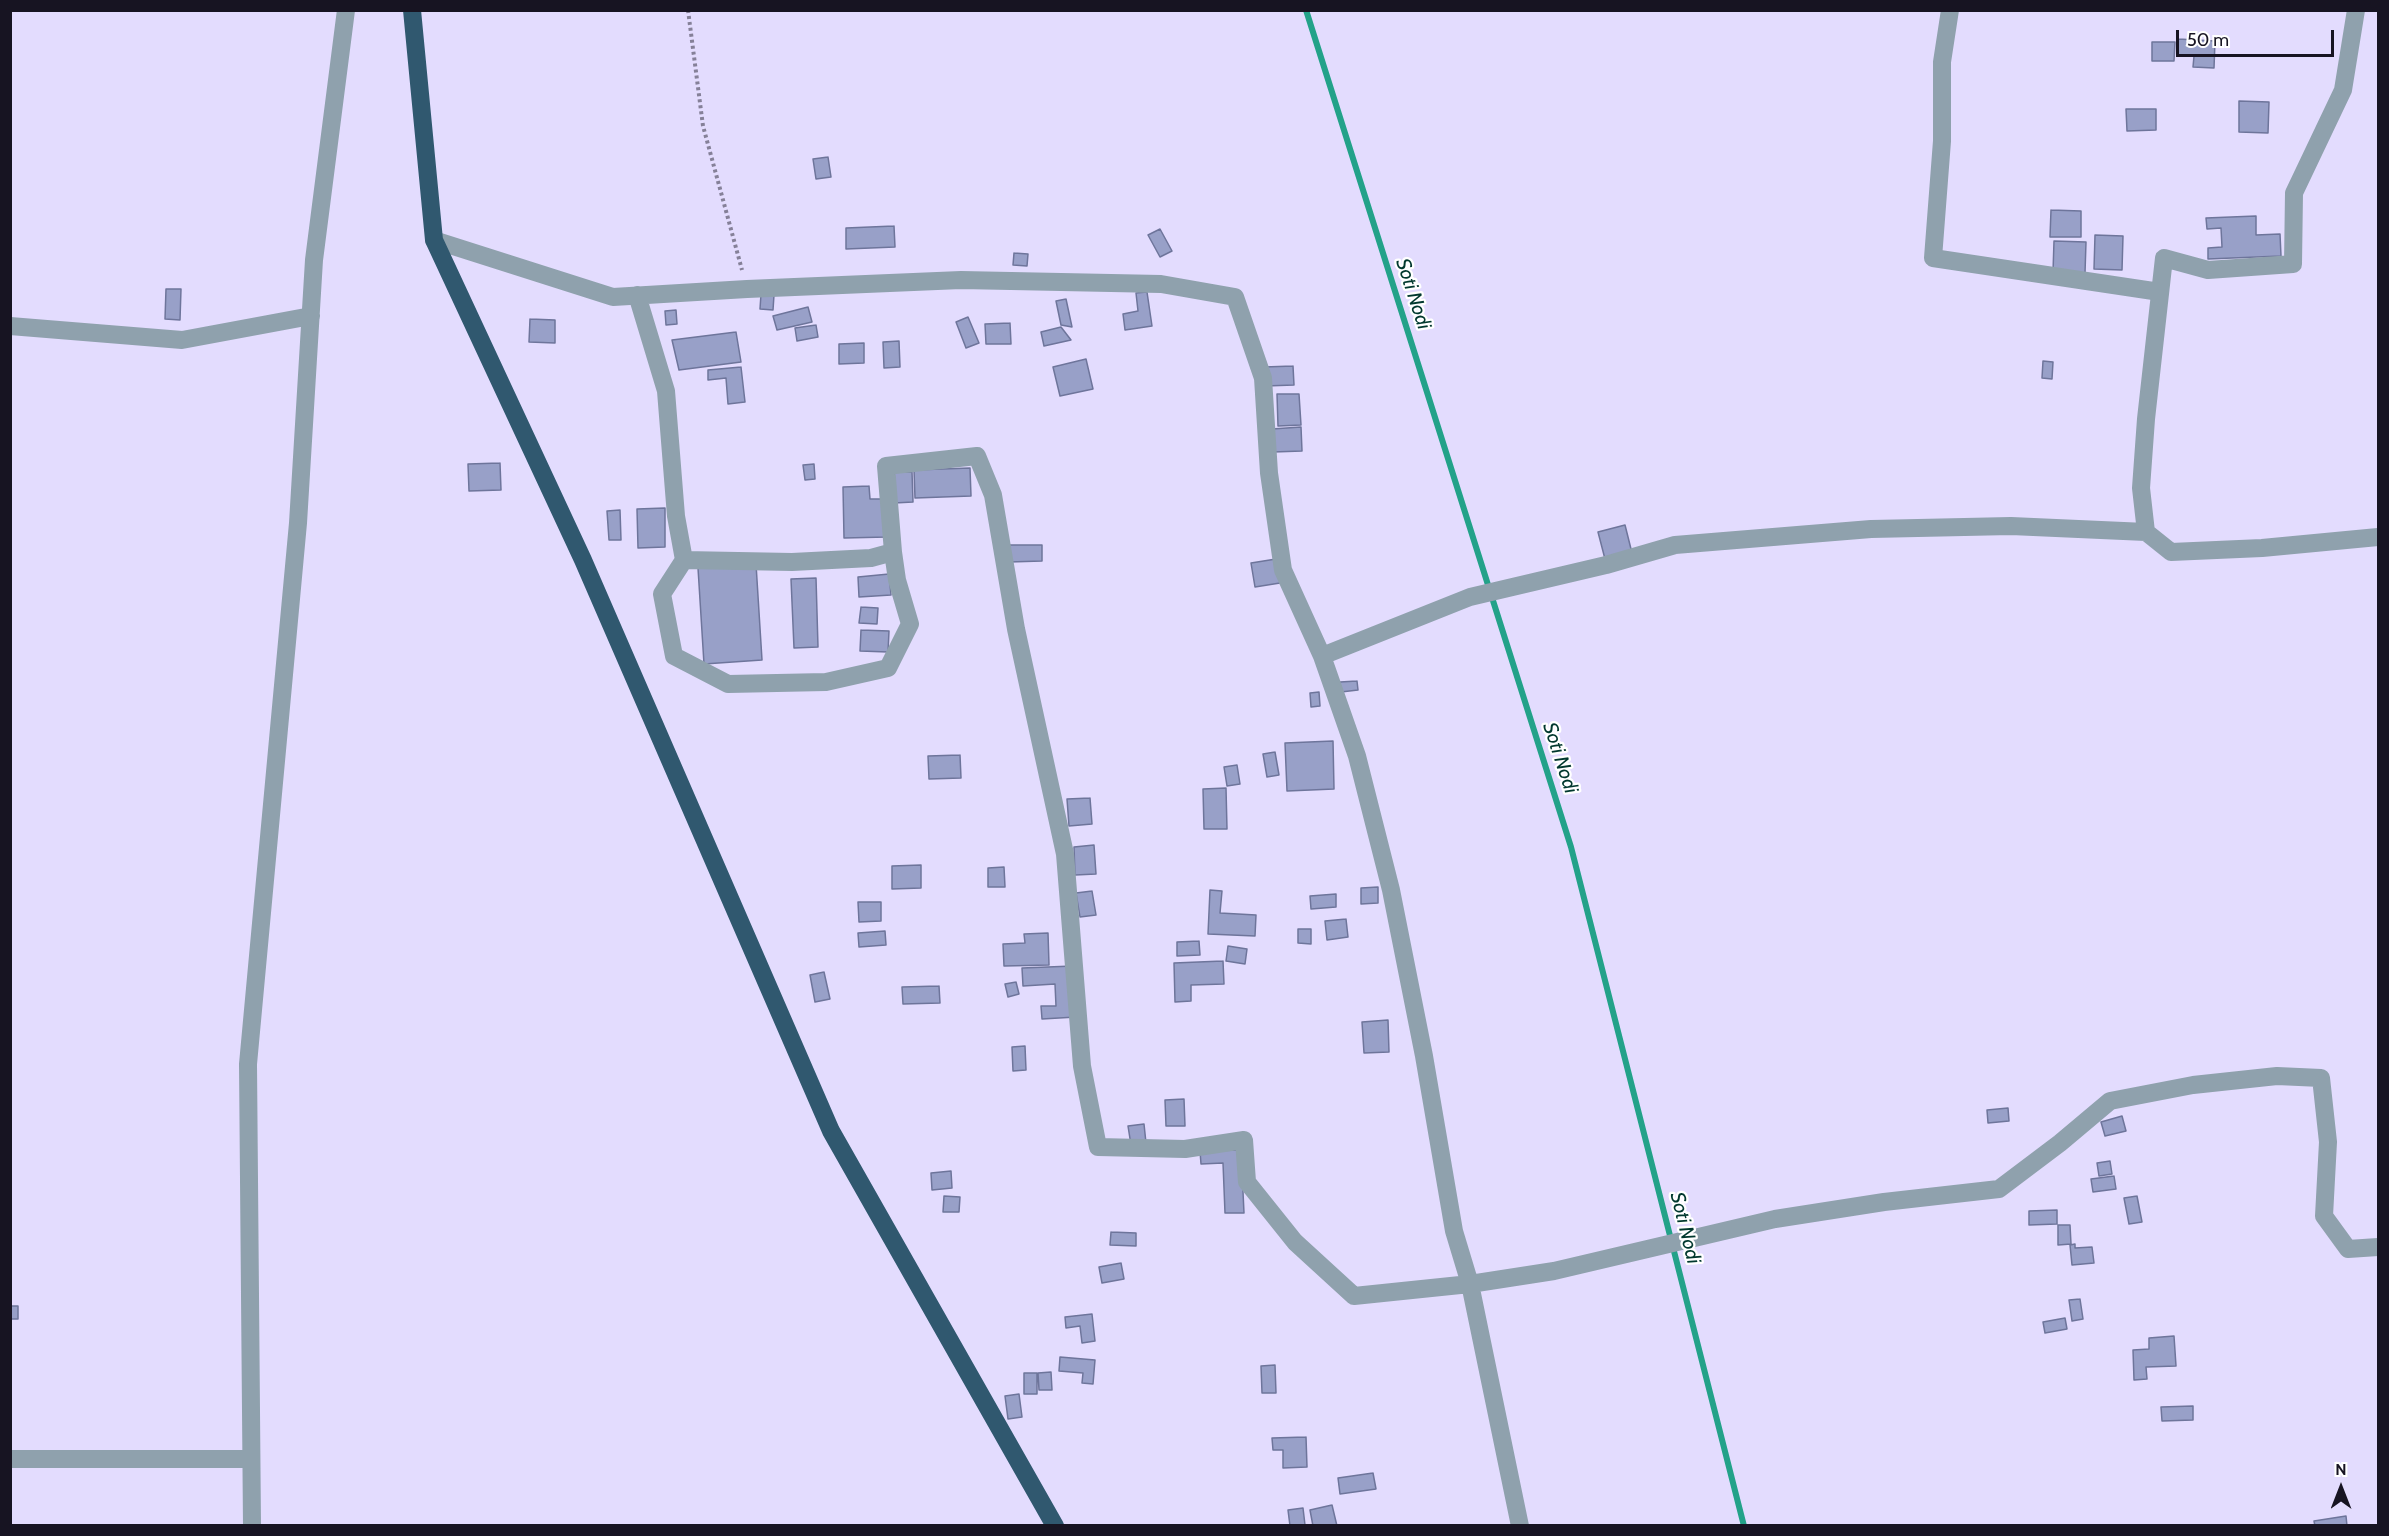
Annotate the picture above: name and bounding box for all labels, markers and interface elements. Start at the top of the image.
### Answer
scale bar [2179,18,2336,56]
text: 50 m [2187,29,2229,51]
water label: Soti Nodi [1390,256,1436,332]
water label: Soti Nodi [1537,720,1583,796]
water label: Soti Nodi [1665,1190,1705,1266]
north arrow [2311,1458,2371,1518]
text: N [2335,1460,2347,1479]

